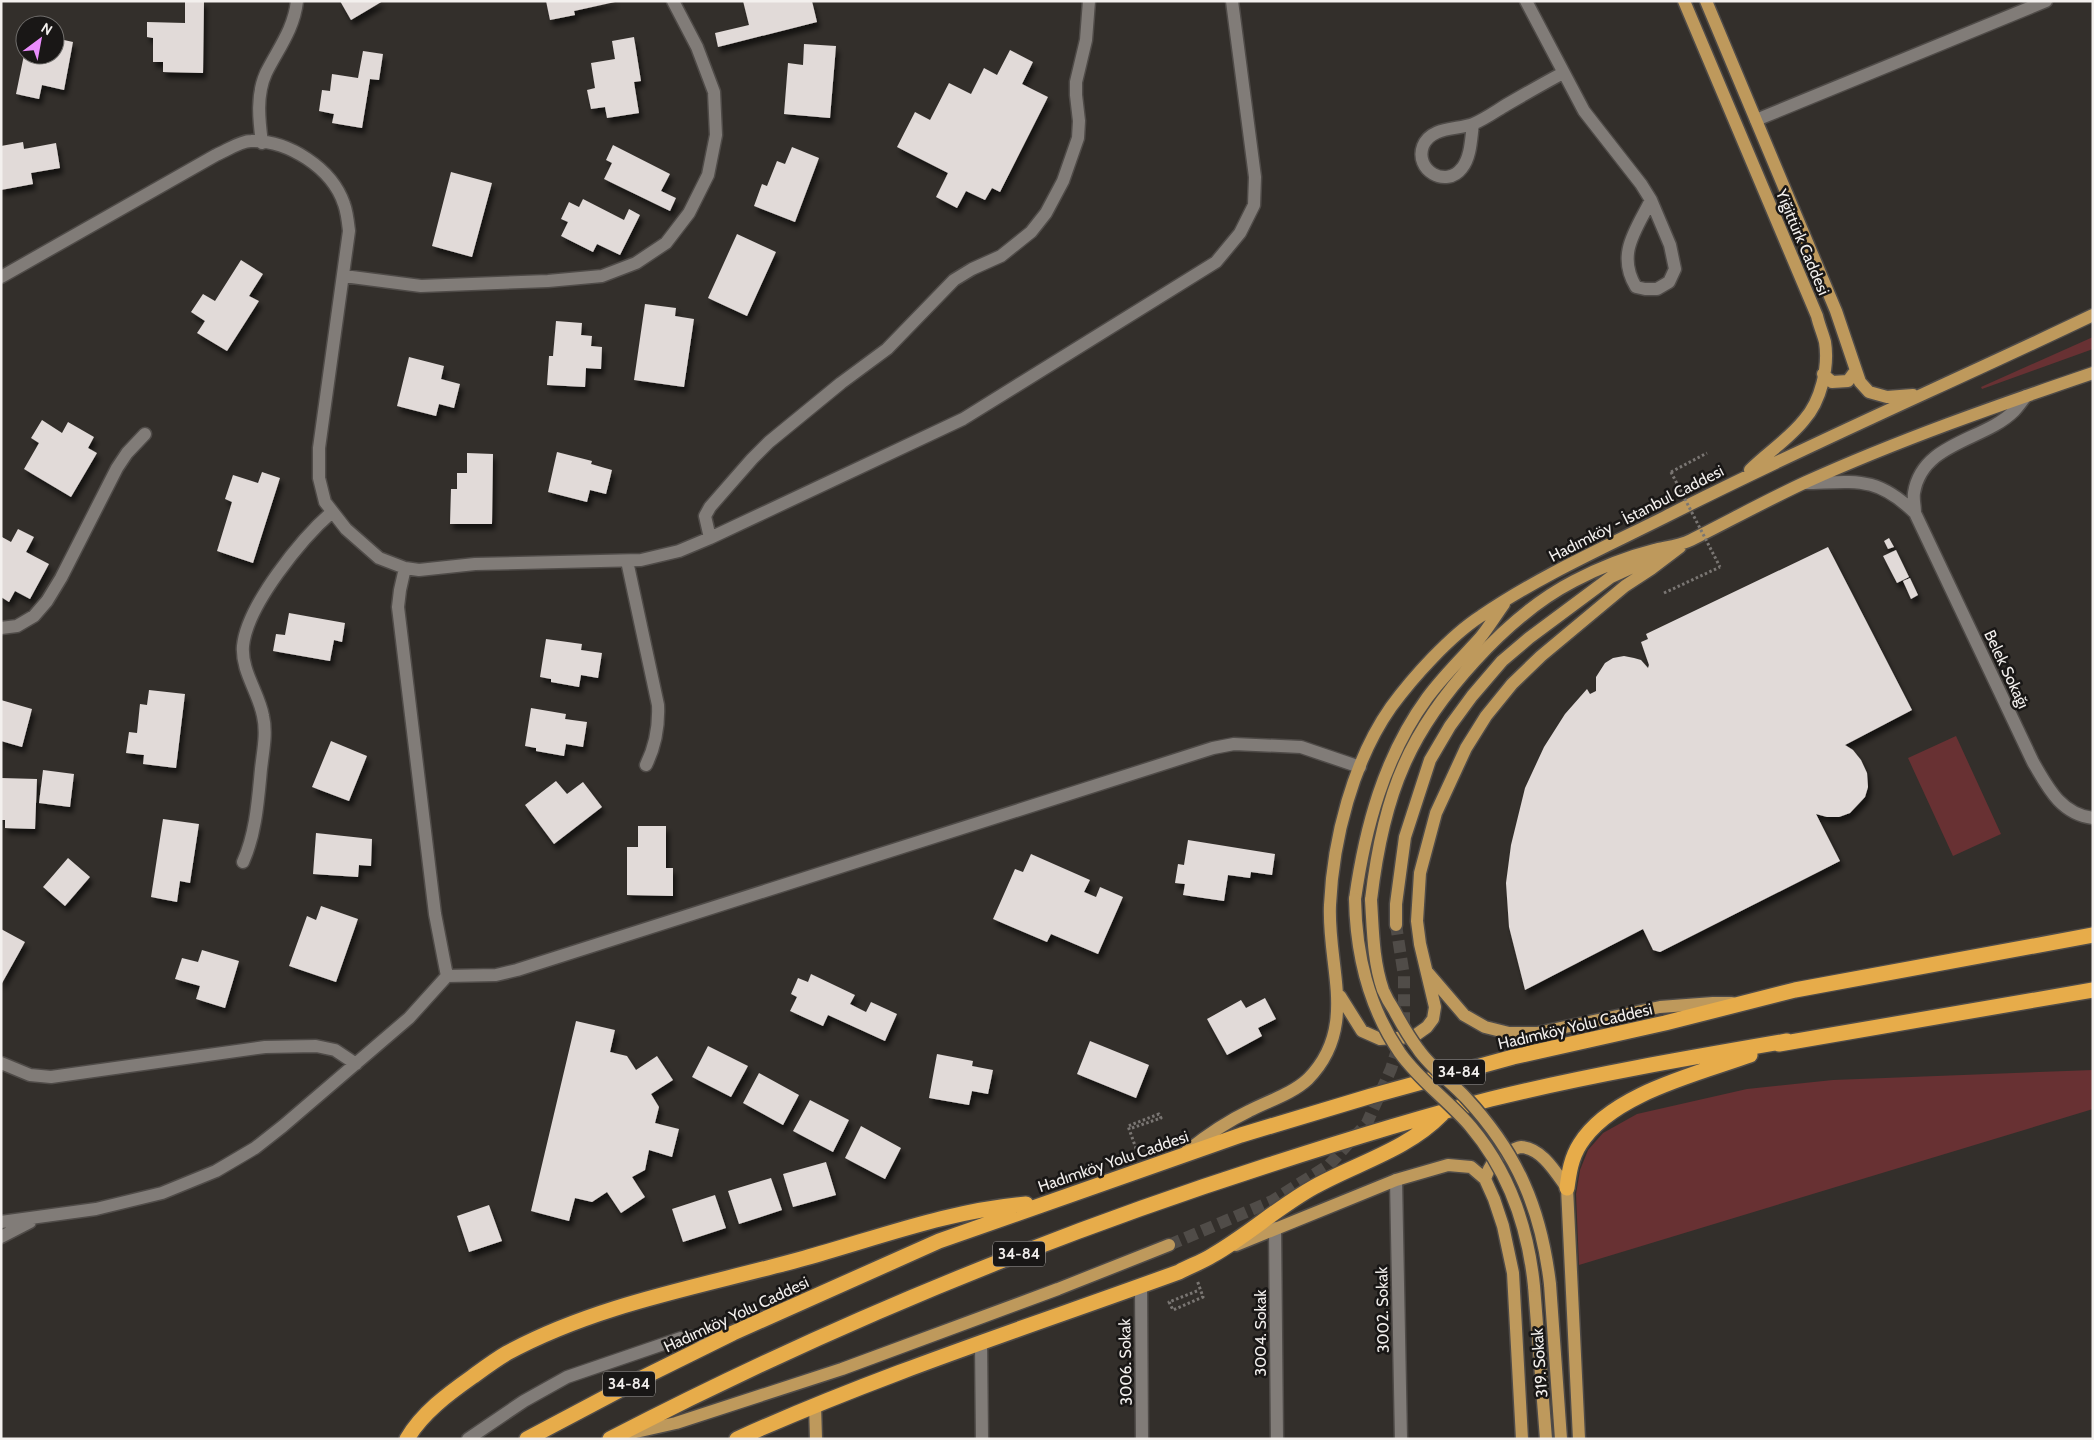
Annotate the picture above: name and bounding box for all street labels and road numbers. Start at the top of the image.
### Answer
street label: Yiğittürk Caddesi [1771,186,1833,298]
street label: Hadımköy - İstanbul Caddesi [1546,461,1727,566]
street label: Belek Sokağı [1980,627,2033,712]
street label: Hadımköy Yolu Caddesi [1496,999,1654,1054]
road number: 34-84 [1433,1060,1485,1084]
street label: Hadımköy Yolu Caddesi [1035,1127,1191,1196]
road number: 34-84 [993,1242,1045,1266]
street label: 3002. Sokak [1372,1266,1393,1353]
street label: Hadımköy Yolu Caddesi [661,1272,812,1356]
street label: 3004. Sokak [1251,1289,1270,1377]
street label: 3006. Sokak [1115,1317,1136,1406]
street label: 319. Sokak [1528,1327,1551,1398]
road number: 34-84 [603,1372,655,1396]

